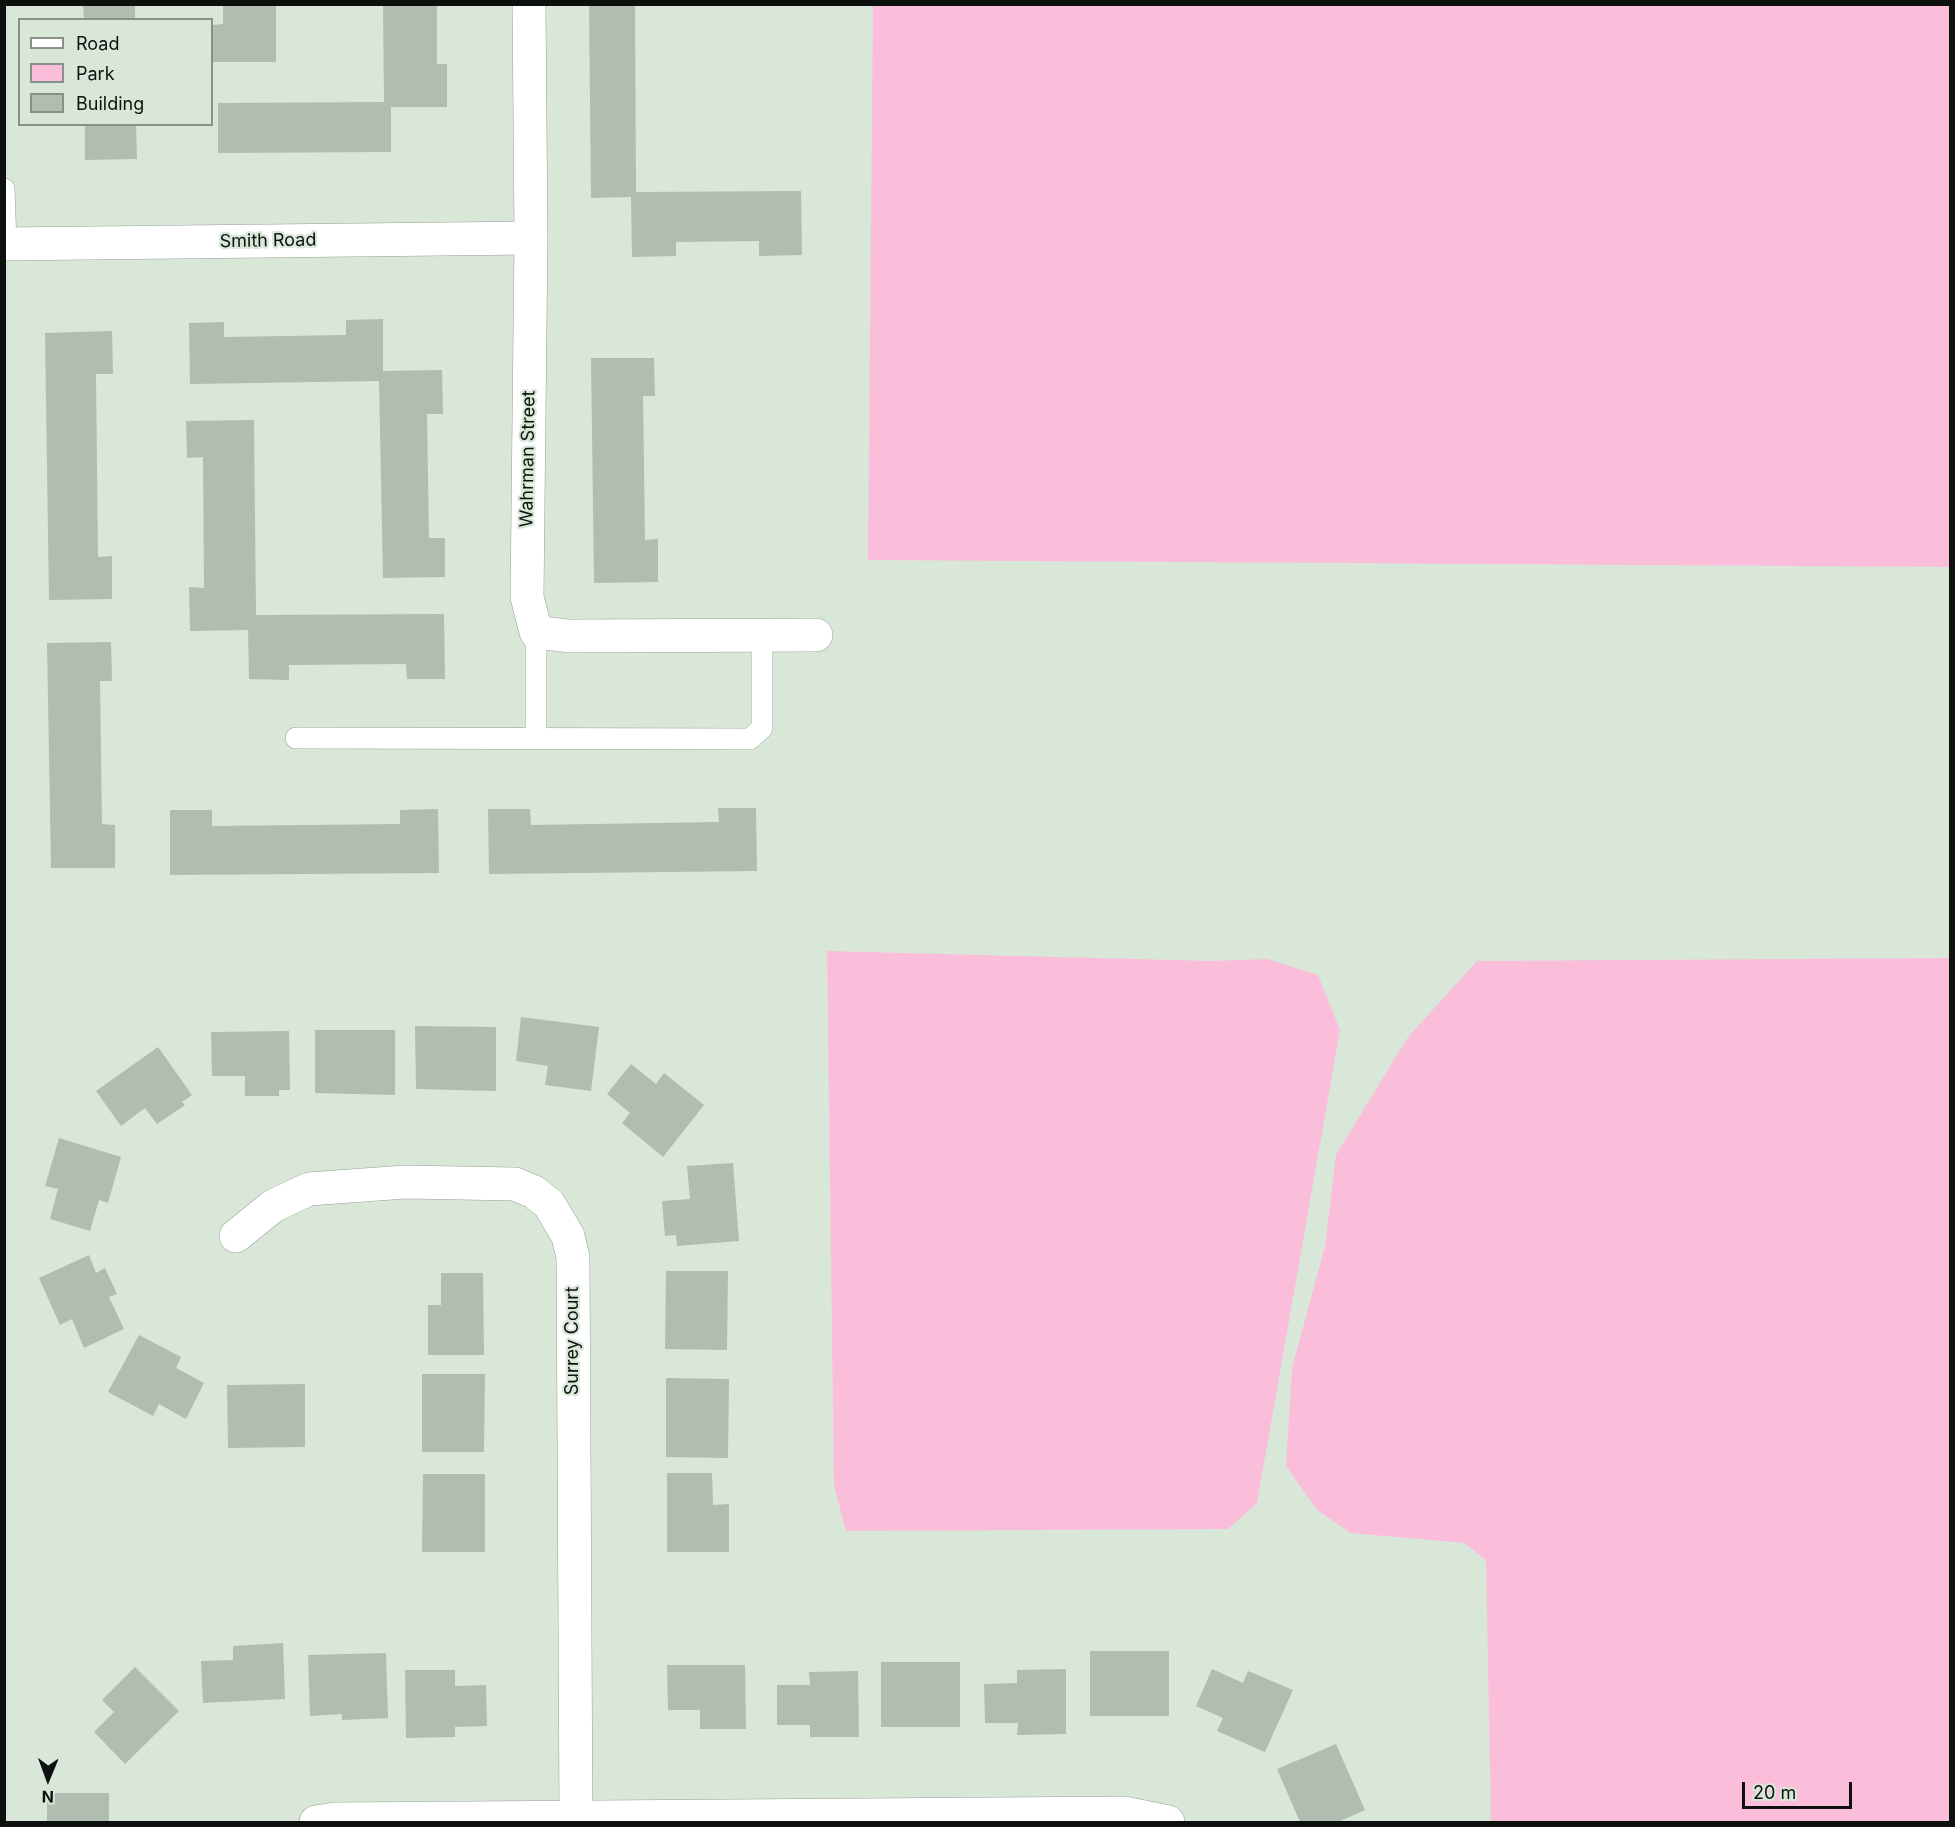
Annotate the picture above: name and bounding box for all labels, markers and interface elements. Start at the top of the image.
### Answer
legend [18,18,213,126]
text: Road [76,33,119,54]
text: Park [76,63,115,84]
text: Building [76,93,144,114]
street label: Smith Road [219,229,317,253]
street label: Wahrman Street [516,390,540,528]
street label: Surrey Court [562,1287,584,1395]
north arrow [18,1749,78,1809]
scale bar [1745,1770,1854,1808]
text: 20 m [1753,1782,1796,1803]
text: N [41,1787,54,1807]

